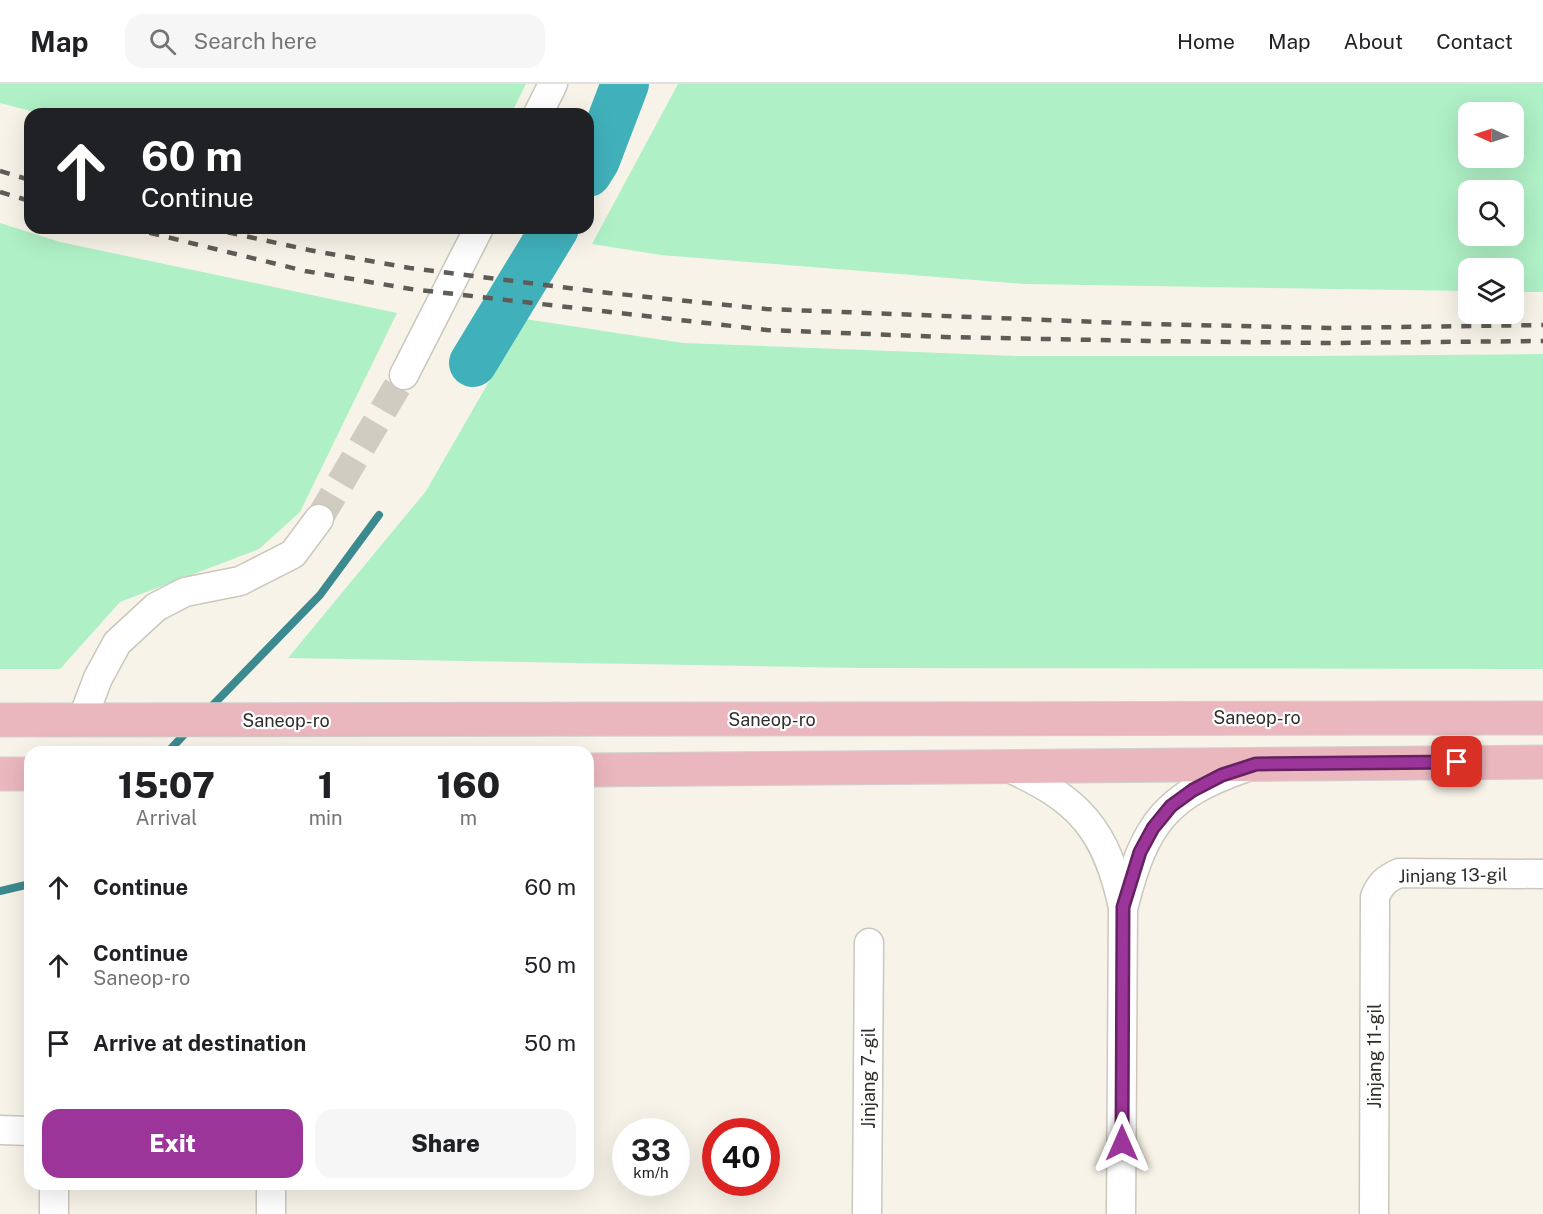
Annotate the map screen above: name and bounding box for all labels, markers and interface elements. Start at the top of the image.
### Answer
search box [125,14,545,68]
text: Map [30,25,89,58]
icon: search [146,25,179,58]
text: Search here [194,28,317,54]
text: Home [1177,29,1235,54]
text: Map [1268,29,1311,54]
text: About [1344,29,1403,54]
text: Contact [1436,29,1513,54]
north arrow [1458,102,1524,168]
map controls [1458,102,1524,324]
text: 60 m [141,131,243,180]
icon: ahead [42,132,120,210]
button: search [1458,180,1524,246]
text: Continue [141,181,254,213]
button: layers [1458,258,1524,324]
street label: Saneop-ro [1213,707,1301,728]
street label: Saneop-ro [728,709,816,730]
street label: Saneop-ro [242,710,330,731]
pin [1431,736,1482,787]
icon: arrive [1440,745,1473,778]
text: 15:07 [118,764,215,806]
text: 1 [318,764,334,806]
text: 160 [436,764,500,806]
text: Arrival [135,806,197,830]
text: min [309,806,343,830]
text: m [460,806,477,830]
street label: Jinjang 13-gil [1398,864,1508,886]
icon: ahead [42,871,75,904]
text: Continue [93,874,188,900]
text: 60 m [525,874,576,900]
text: Continue [93,940,188,966]
icon: ahead [42,949,75,982]
text: 50 m [524,952,576,978]
text: Saneop-ro [93,966,190,990]
street label: Jinjang 11-gil [1364,1003,1385,1109]
icon: arrive [42,1027,75,1060]
street label: Jinjang 7-gil [858,1027,879,1129]
text: Arrive at destination [93,1030,306,1056]
text: 50 m [524,1030,576,1056]
button: Exit [42,1109,303,1178]
button: Share [315,1109,576,1178]
position arrow [1090,1111,1154,1175]
speed limit sign: 40 [702,1118,780,1196]
text: 33 [631,1132,671,1168]
text: km/h [633,1164,669,1181]

